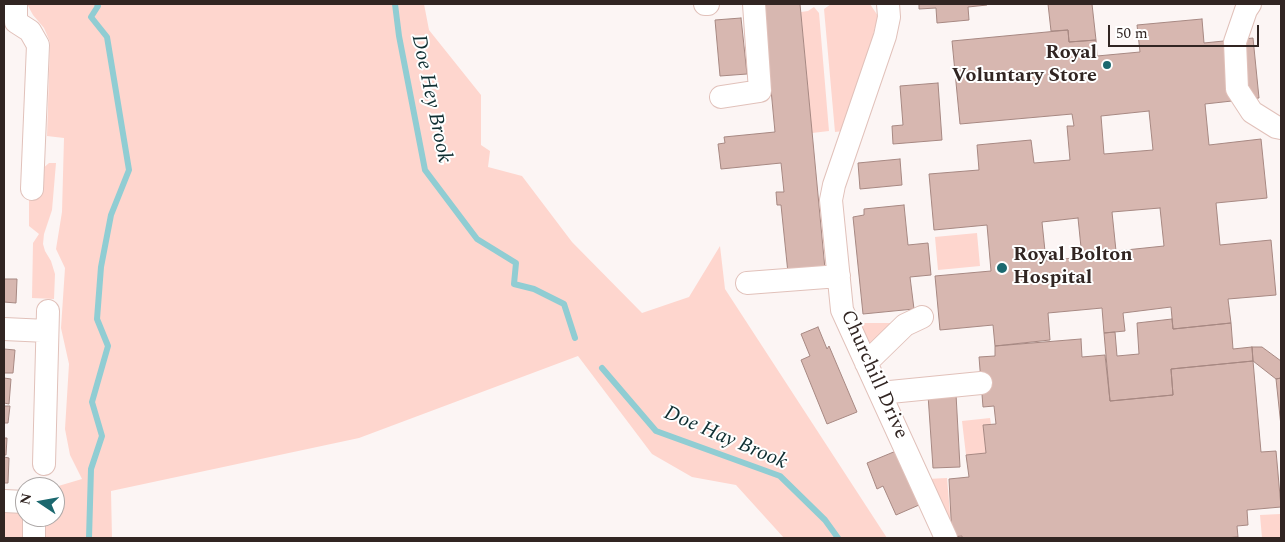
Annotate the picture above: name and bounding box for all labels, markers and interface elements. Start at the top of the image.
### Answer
scale bar [1110,15,1261,47]
text: 50 m [1116,22,1148,45]
water label: Doe Hey Brook [404,32,456,166]
place label: Royal Voluntary Store [952,42,1097,89]
marker: Royal Voluntary Store [1101,59,1113,71]
place label: Royal Bolton Hospital [1013,244,1133,291]
marker: Royal Bolton Hospital [995,261,1009,275]
street label: Churchill Drive [834,307,912,443]
water label: Doe Hay Brook [660,402,790,476]
north arrow [15,477,65,527]
text: N [14,491,37,507]

